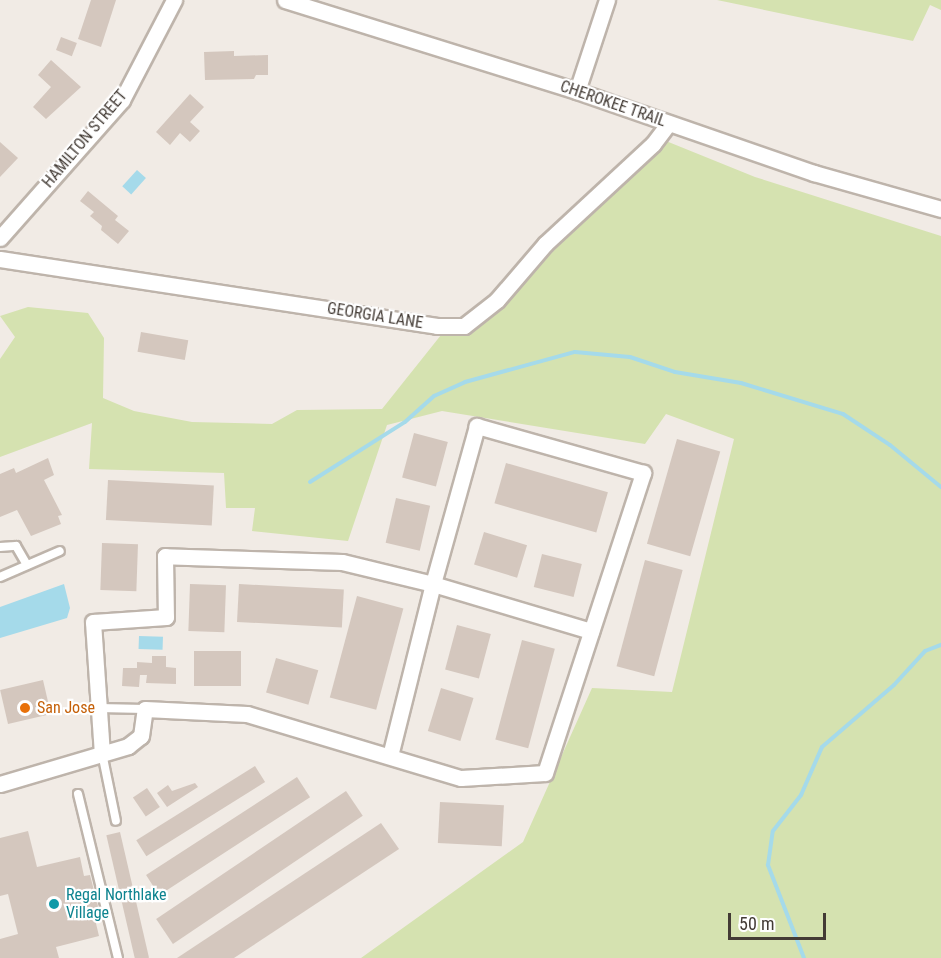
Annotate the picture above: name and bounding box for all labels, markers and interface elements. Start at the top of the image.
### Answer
street label: CHEROKEE TRAIL [557,77,669,131]
street label: HAMILTON STREET [39,86,131,192]
street label: GEORGIA LANE [326,299,424,333]
place label: San Jose [37,698,95,718]
marker: San Jose [18,701,32,715]
place label: Regal Northlake Village [66,885,166,923]
marker: Regal Northlake Village [47,897,61,911]
scale bar [731,901,828,939]
text: 50 m [739,913,774,934]

